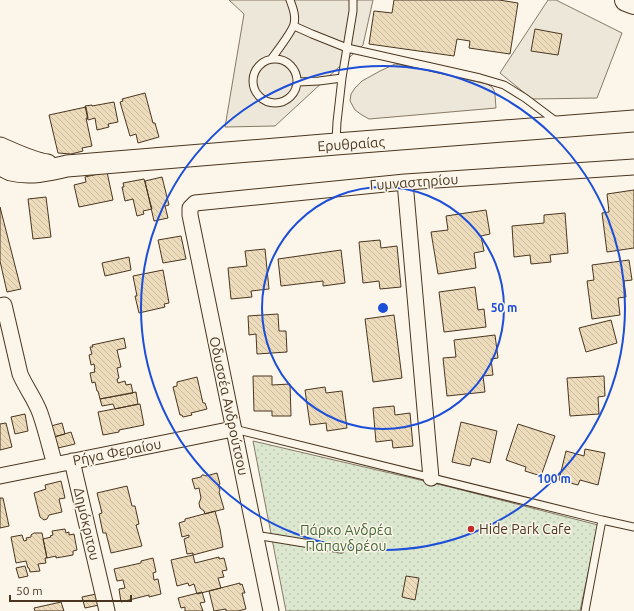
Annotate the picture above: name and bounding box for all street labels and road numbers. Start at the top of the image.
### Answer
street label: Ερυθραίας [317,134,386,154]
street label: Γυμναστηρίου [369,171,459,193]
street label: Οδυσσέα Ανδρούτσου [206,335,252,477]
street label: Ρήγα Φεραίου [71,436,163,468]
street label: Δημόκριτου [71,486,103,562]

